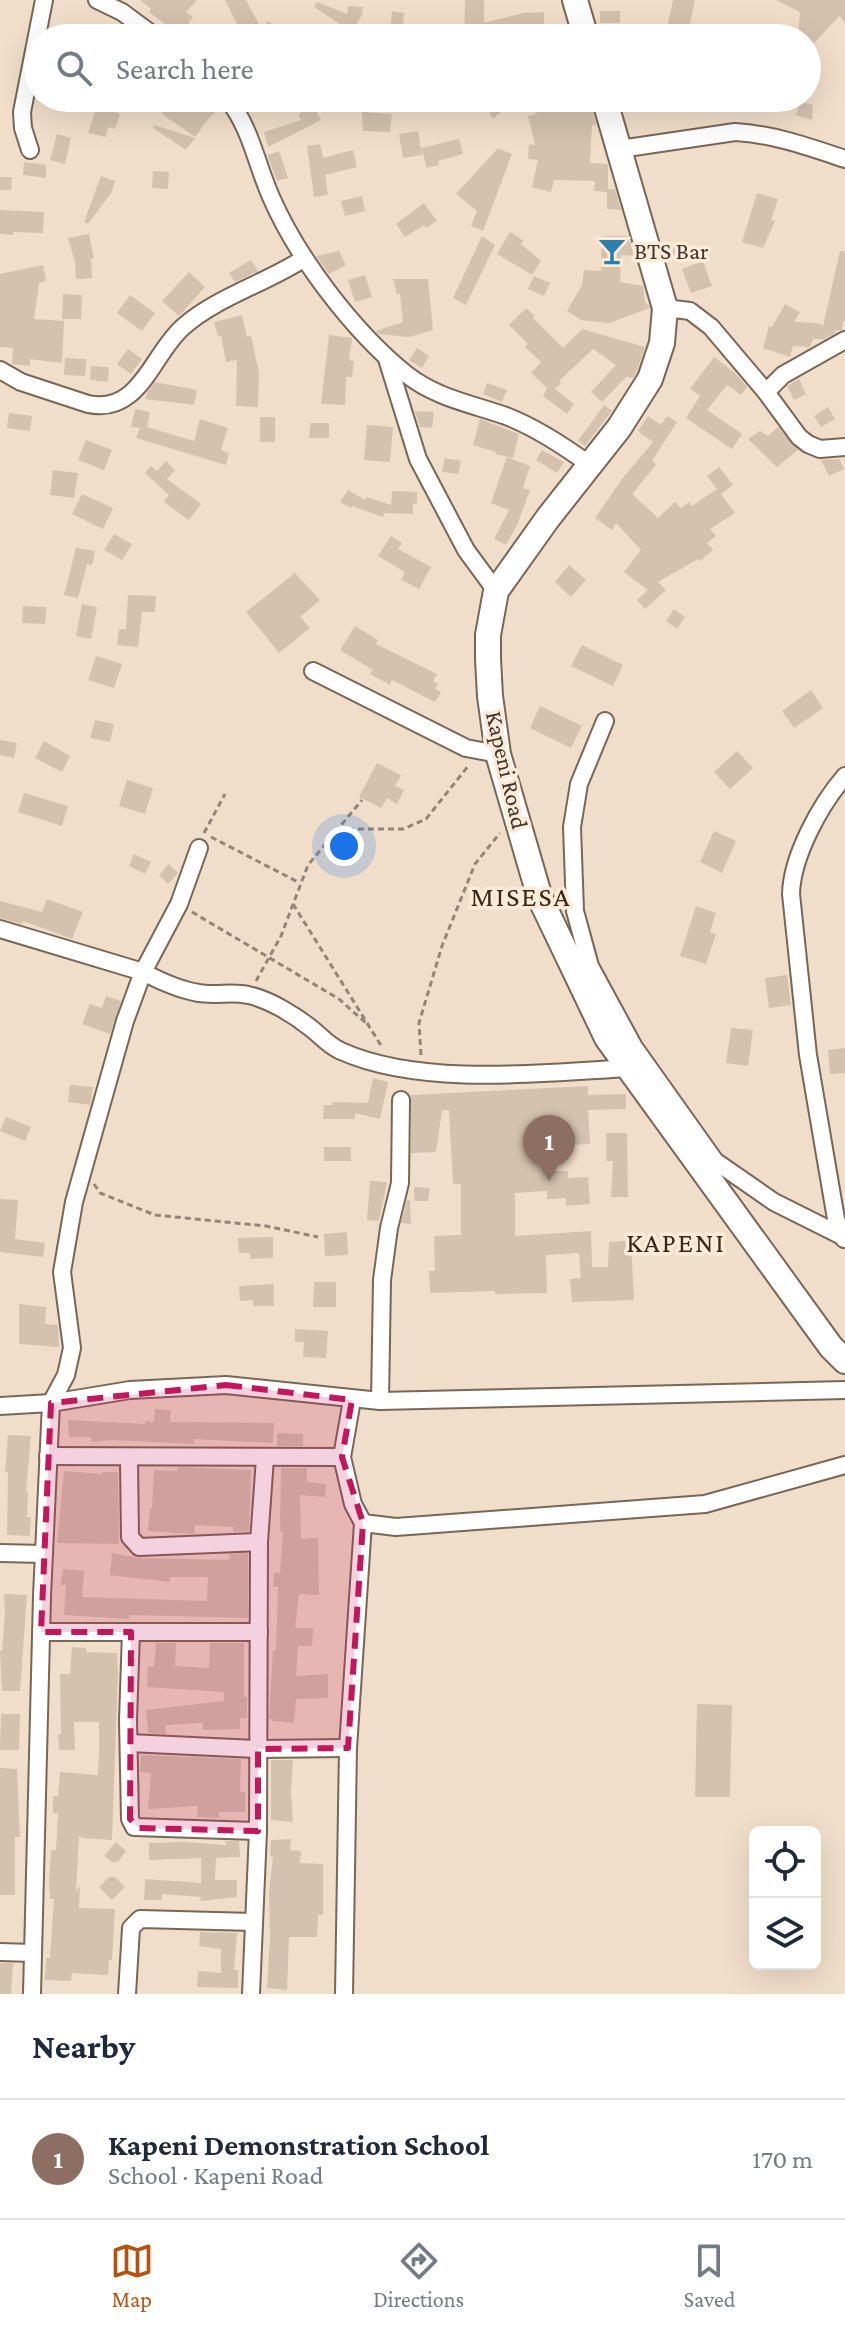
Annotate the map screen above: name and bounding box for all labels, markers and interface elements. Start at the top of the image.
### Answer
search box [24,24,821,112]
icon: search [52,46,96,90]
text: Search here [116,52,254,85]
bar icon: BTS Bar [597,236,627,266]
place label: BTS Bar [634,237,709,264]
street label: Kapeni Road [481,708,534,832]
your location [324,826,364,866]
district label: MISESA [470,881,572,912]
pin: 1 [523,1115,575,1181]
district label: KAPENI [626,1227,726,1258]
map controls [749,1826,821,1970]
button: locate [749,1826,821,1898]
button: layers [749,1898,821,1970]
text: Nearby [32,2028,135,2065]
text: Kapeni Demonstration School [108,2128,489,2161]
text: 1 [53,2145,63,2174]
text: 170 m [752,2145,813,2174]
text: School · Kapeni Road [108,2161,324,2190]
tab: Map [110,2239,154,2312]
tab: Directions [373,2239,464,2312]
tab: Saved [684,2239,735,2312]

